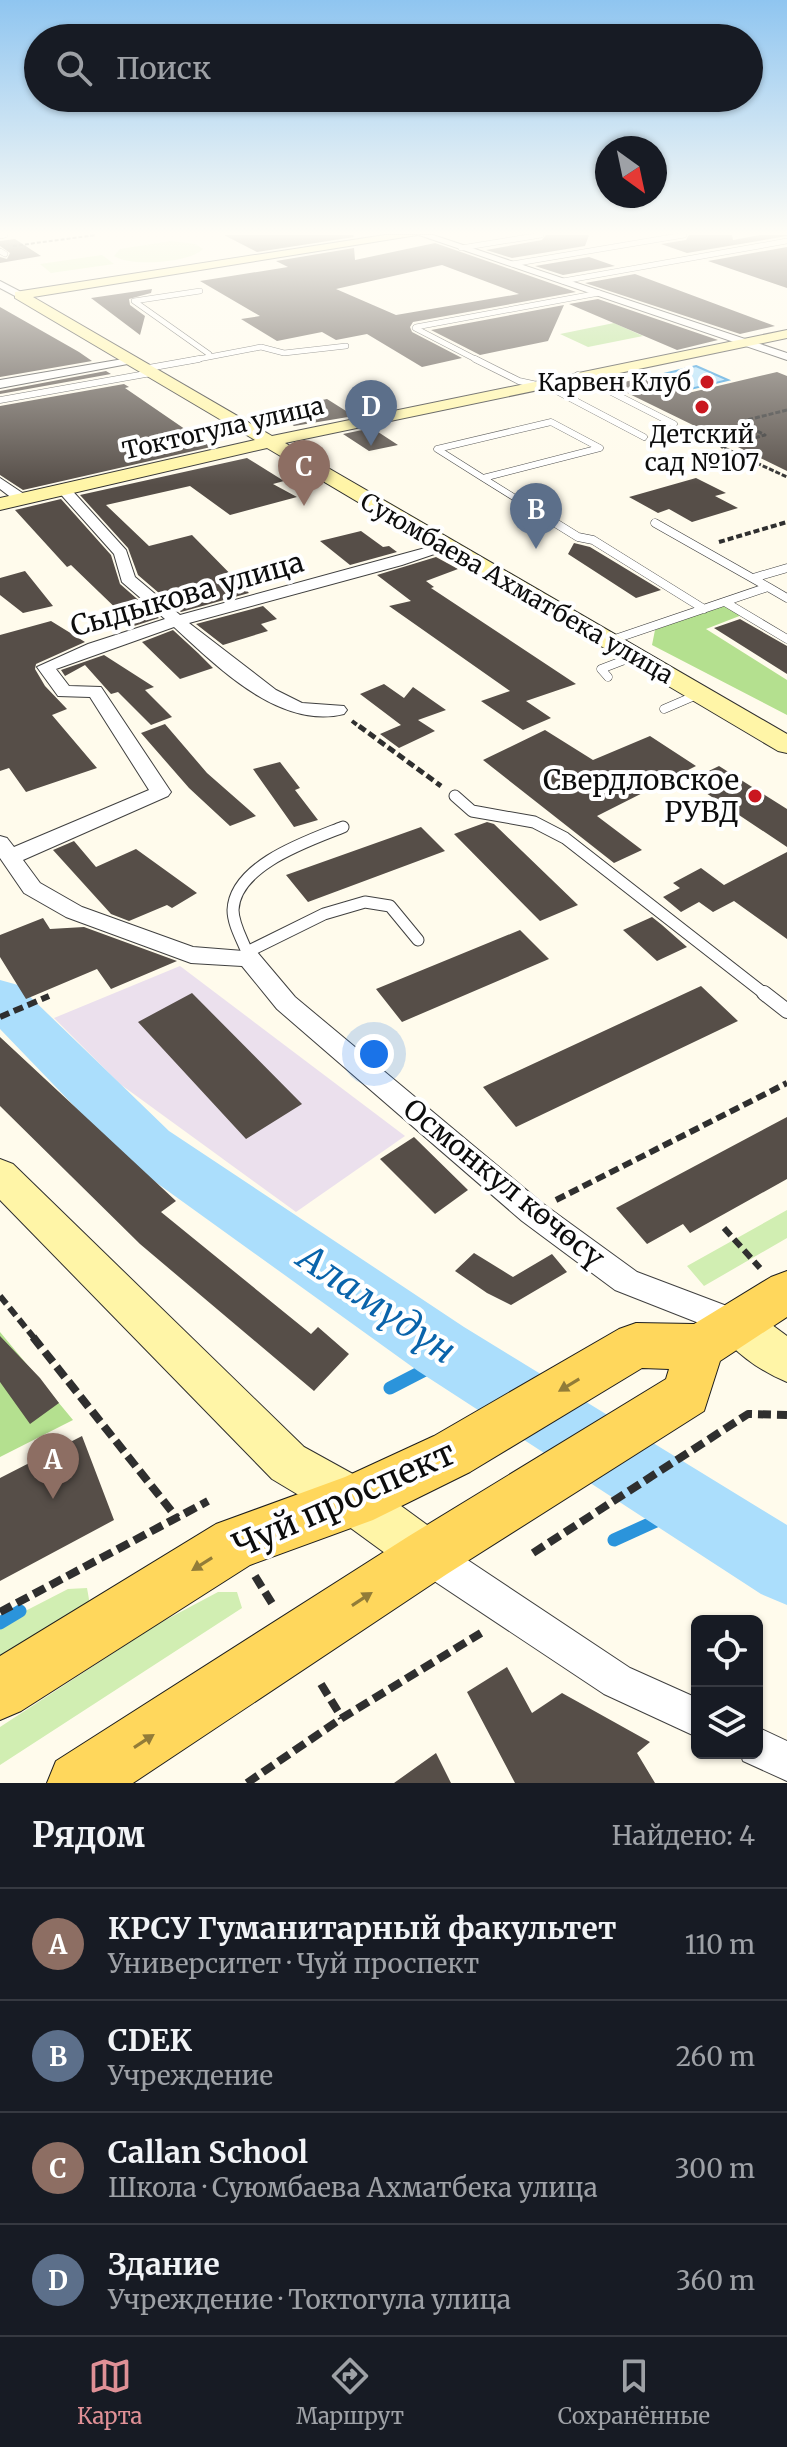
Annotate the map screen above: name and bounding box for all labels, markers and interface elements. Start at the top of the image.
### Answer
search box [24,24,763,112]
icon: search [52,46,96,90]
text: Поиск [116,49,211,87]
north arrow [595,136,667,208]
place label: Карвен Клуб [537,367,691,398]
marker: Карвен Клуб [698,373,716,391]
pin: D [345,380,397,446]
street label: Токтогула улица [119,390,327,466]
marker: Детский сад №107 [693,398,711,416]
place label: Детский сад №107 [645,419,759,478]
pin: C [278,440,330,506]
pin: B [510,483,562,549]
street label: Суюмбаева Ахматбека улица [355,486,679,690]
street label: Сыдыкова улица [66,543,308,645]
place label: Свердловское РУВД [543,762,739,830]
marker: Свердловское РУВД [746,787,764,805]
your location [354,1034,394,1074]
street label: Осмонкул көчөсү [396,1091,613,1276]
water label: Аламүдүн [287,1233,464,1373]
one-way arrow [558,1378,580,1392]
street label: Чуй проспект [226,1431,462,1567]
pin: A [27,1433,79,1499]
one-way arrow [191,1557,212,1572]
one-way arrow [351,1591,372,1606]
map controls [691,1615,763,1759]
button: locate [691,1615,763,1687]
button: layers [691,1687,763,1759]
one-way arrow [133,1733,154,1748]
text: Рядом [32,1814,145,1856]
text: Найдено: 4 [612,1819,755,1852]
text: КРСУ Гуманитарный факультет [108,1909,616,1947]
text: A [49,1928,67,1961]
text: 110 m [685,1928,755,1961]
text: Университет · Чуй проспект [108,1947,479,1980]
text: CDEK [108,2021,192,2059]
text: B [49,2040,67,2073]
text: 260 m [676,2040,755,2073]
text: Учреждение [108,2059,273,2092]
text: Callan School [108,2133,308,2171]
text: C [49,2152,67,2185]
text: 300 m [675,2152,755,2185]
text: Школа · Суюмбаева Ахматбека улица [108,2171,598,2204]
text: Здание [108,2245,220,2283]
text: D [48,2264,68,2297]
text: 360 m [676,2264,755,2297]
text: Учреждение · Токтогула улица [108,2283,511,2316]
tab: Карта [77,2354,142,2430]
tab: Маршрут [296,2354,404,2430]
tab: Сохранённые [558,2354,710,2430]

